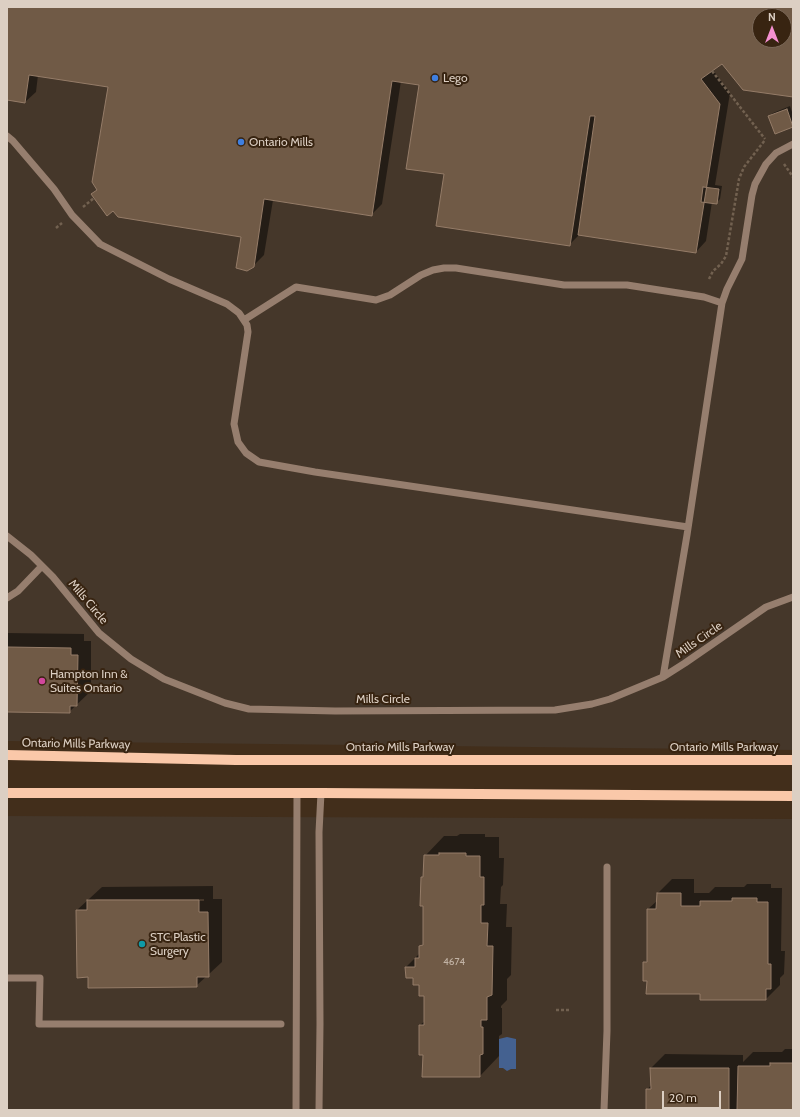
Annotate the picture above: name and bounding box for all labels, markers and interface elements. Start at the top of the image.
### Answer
north arrow [752,8,792,48]
text: N [768,10,776,24]
place label: Lego [443,71,468,85]
marker: Lego [430,73,440,83]
place label: Ontario Mills [249,135,313,149]
marker: Ontario Mills [236,137,246,147]
street label: Mills Circle [65,577,111,627]
street label: Mills Circle [673,619,725,661]
place label: Hampton Inn & Suites Ontario [50,667,128,695]
marker: Hampton Inn & Suites Ontario [37,676,47,686]
street label: Mills Circle [356,692,410,706]
street label: Ontario Mills Parkway [22,736,130,752]
street label: Ontario Mills Parkway [346,740,454,754]
street label: Ontario Mills Parkway [670,740,778,754]
place label: STC Plastic Surgery [150,930,206,958]
marker: STC Plastic Surgery [137,939,147,949]
house number: 4674 [443,956,465,968]
scale bar [664,1083,723,1109]
text: 20 m [669,1090,697,1105]

